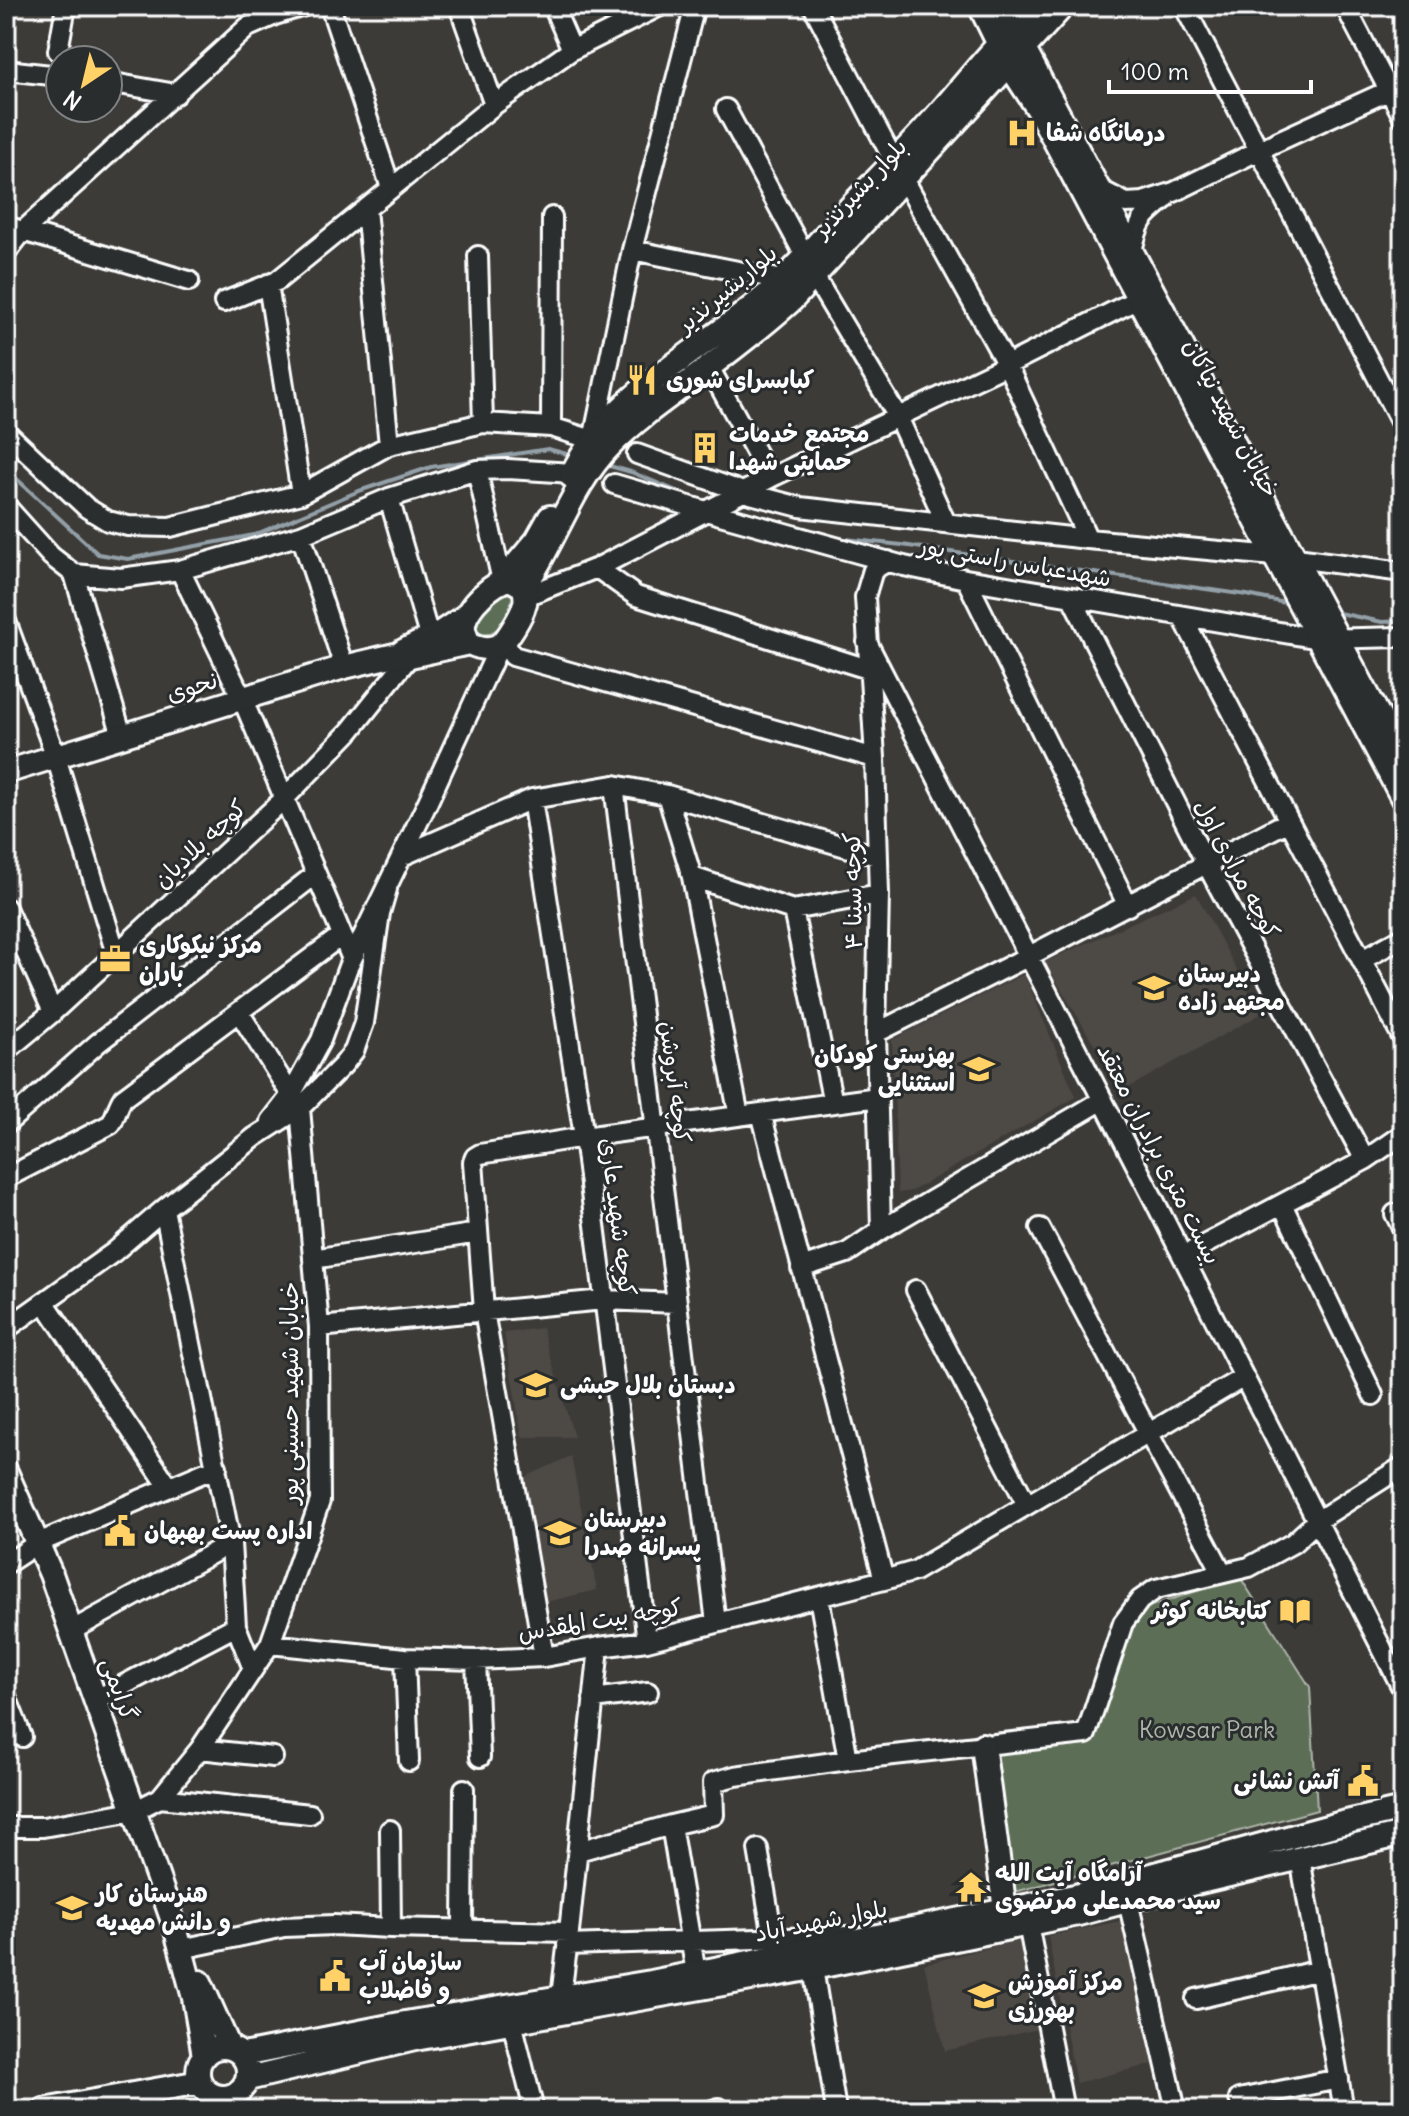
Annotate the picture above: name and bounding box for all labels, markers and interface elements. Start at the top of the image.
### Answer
north arrow [44,44,124,124]
scale bar [1109,44,1311,94]
text: 100 m [1121,56,1189,86]
text: N [58,85,87,116]
hospital icon: درمانگاه شفا [1005,116,1039,150]
place label: درمانگاه شفا [1046,117,1165,147]
street label: بلوار بشیرنذیر [804,131,914,245]
street label: بلواربشیرنذیر [668,237,784,341]
street label: خیابان شهید نیاکان [1177,333,1286,502]
restaurant icon: کبابسرای شوری [625,363,659,397]
place label: کبابسرای شوری [666,364,815,395]
place label: مجتمع خدمات حمایتی شهدا [729,418,869,477]
building icon: مجتمع خدمات حمایتی شهدا [688,431,722,465]
street label: شهدعباس راستی پور [914,529,1114,594]
street label: نحوی [163,664,221,709]
street label: کوچه بلادیان [146,792,253,895]
street label: کوچه مرادی اول [1188,794,1287,944]
street label: کوچه سینا ۴ [836,832,869,950]
place label: مرکز نیکوکاری باران [139,929,262,987]
office icon: مرکز نیکوکاری باران [98,942,132,976]
place label: دبیرستان مجتهد زاده [1178,958,1285,1016]
school or university icon: دبیرستان مجتهد زاده [1137,971,1171,1005]
street label: کوچه آبروشن [653,1019,698,1145]
street label: بیست متری برادران معتقد [1091,1038,1229,1269]
place label: بهزستی کودکان استثنایی [814,1039,955,1098]
school or university icon: بهزستی کودکان استثنایی [962,1052,996,1086]
street label: کوچه شهید عاری [593,1136,644,1298]
street label: خیابان شهید حسینی پور [274,1282,305,1506]
school or university icon: دبستان بلال حبشی [519,1368,553,1402]
place label: دبستان بلال حبشی [560,1369,736,1400]
place label: دبیرستان پسرانه صدرا [584,1503,701,1562]
public building icon: اداره پست بهبهان [103,1514,137,1548]
place label: اداره پست بهبهان [144,1515,313,1546]
school or university icon: دبیرستان پسرانه صدرا [543,1516,577,1550]
street label: کوچه بیت المقدس [515,1591,684,1648]
library icon: کتابخانه کوثر [1278,1594,1312,1628]
place label: کتابخانه کوثر [1150,1595,1271,1626]
street label: گرایمی [94,1653,145,1725]
park label: Kowsar Park [1139,1714,1275,1744]
public building icon: آتش نشانی [1346,1764,1380,1798]
place label: آتش نشانی [1233,1765,1341,1796]
place label: آرامگاه آیت الله سید محمدعلی مرتضوی [995,1857,1221,1917]
temple icon: آرامگاه آیت الله سید محمدعلی مرتضوی [954,1870,988,1904]
place label: هنرستان کار و دانش مهدیه [94,1878,231,1936]
school or university icon: هنرستان کار و دانش مهدیه [55,1891,89,1925]
street label: بلوار شهید آباد [752,1892,890,1949]
place label: سازمان آب و فاضلاب [359,1946,462,2004]
public building icon: سازمان آب و فاضلاب [318,1959,352,1993]
place label: مرکز آموزش بهورزی [1008,1966,1123,2026]
school or university icon: مرکز آموزش بهورزی [967,1979,1001,2013]

